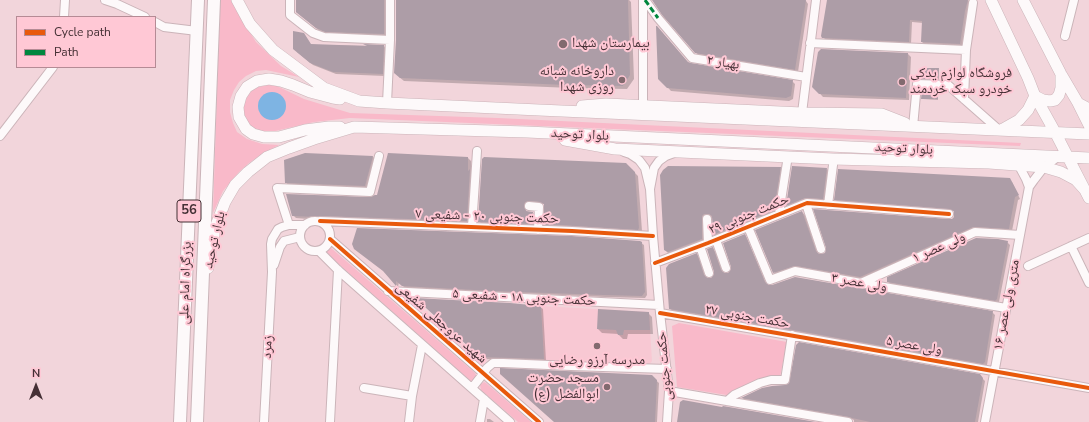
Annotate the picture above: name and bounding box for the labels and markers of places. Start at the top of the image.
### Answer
place label: بیمارستان شهدا [572,36,650,52]
marker: بیمارستان شهدا [557,38,569,50]
place label: داروخانه شبانه روزی شهدا [540,64,614,96]
place label: فروشگاه لوازم یدکی خودرو سبک خردمند [910,66,1012,98]
marker: داروخانه شبانه روزی شهدا [617,75,627,85]
marker: فروشگاه لوازم یدکی خودرو سبک خردمند [897,77,907,87]
marker: مدرسه آرزو رضایی [592,341,602,351]
place label: مدرسه آرزو رضایی [549,353,645,369]
place label: مسجد حضرت ابوالفضل (ع) [528,371,599,404]
marker: مسجد حضرت ابوالفضل (ع) [602,382,612,392]

